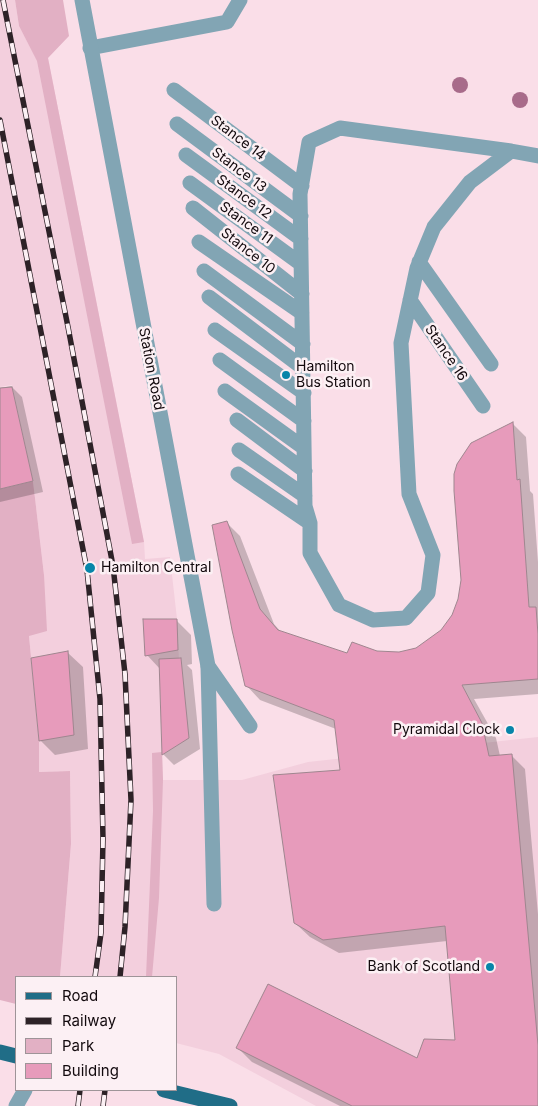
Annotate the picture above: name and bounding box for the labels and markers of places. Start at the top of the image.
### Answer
place label: Hamilton Bus Station [296,359,371,392]
marker: Hamilton Bus Station [280,369,292,381]
place label: Hamilton Central [101,560,211,576]
marker: Hamilton Central [83,561,97,575]
place label: Pyramidal Clock [393,722,500,738]
marker: Pyramidal Clock [504,724,516,736]
place label: Bank of Scotland [368,959,480,975]
marker: Bank of Scotland [484,961,496,973]

